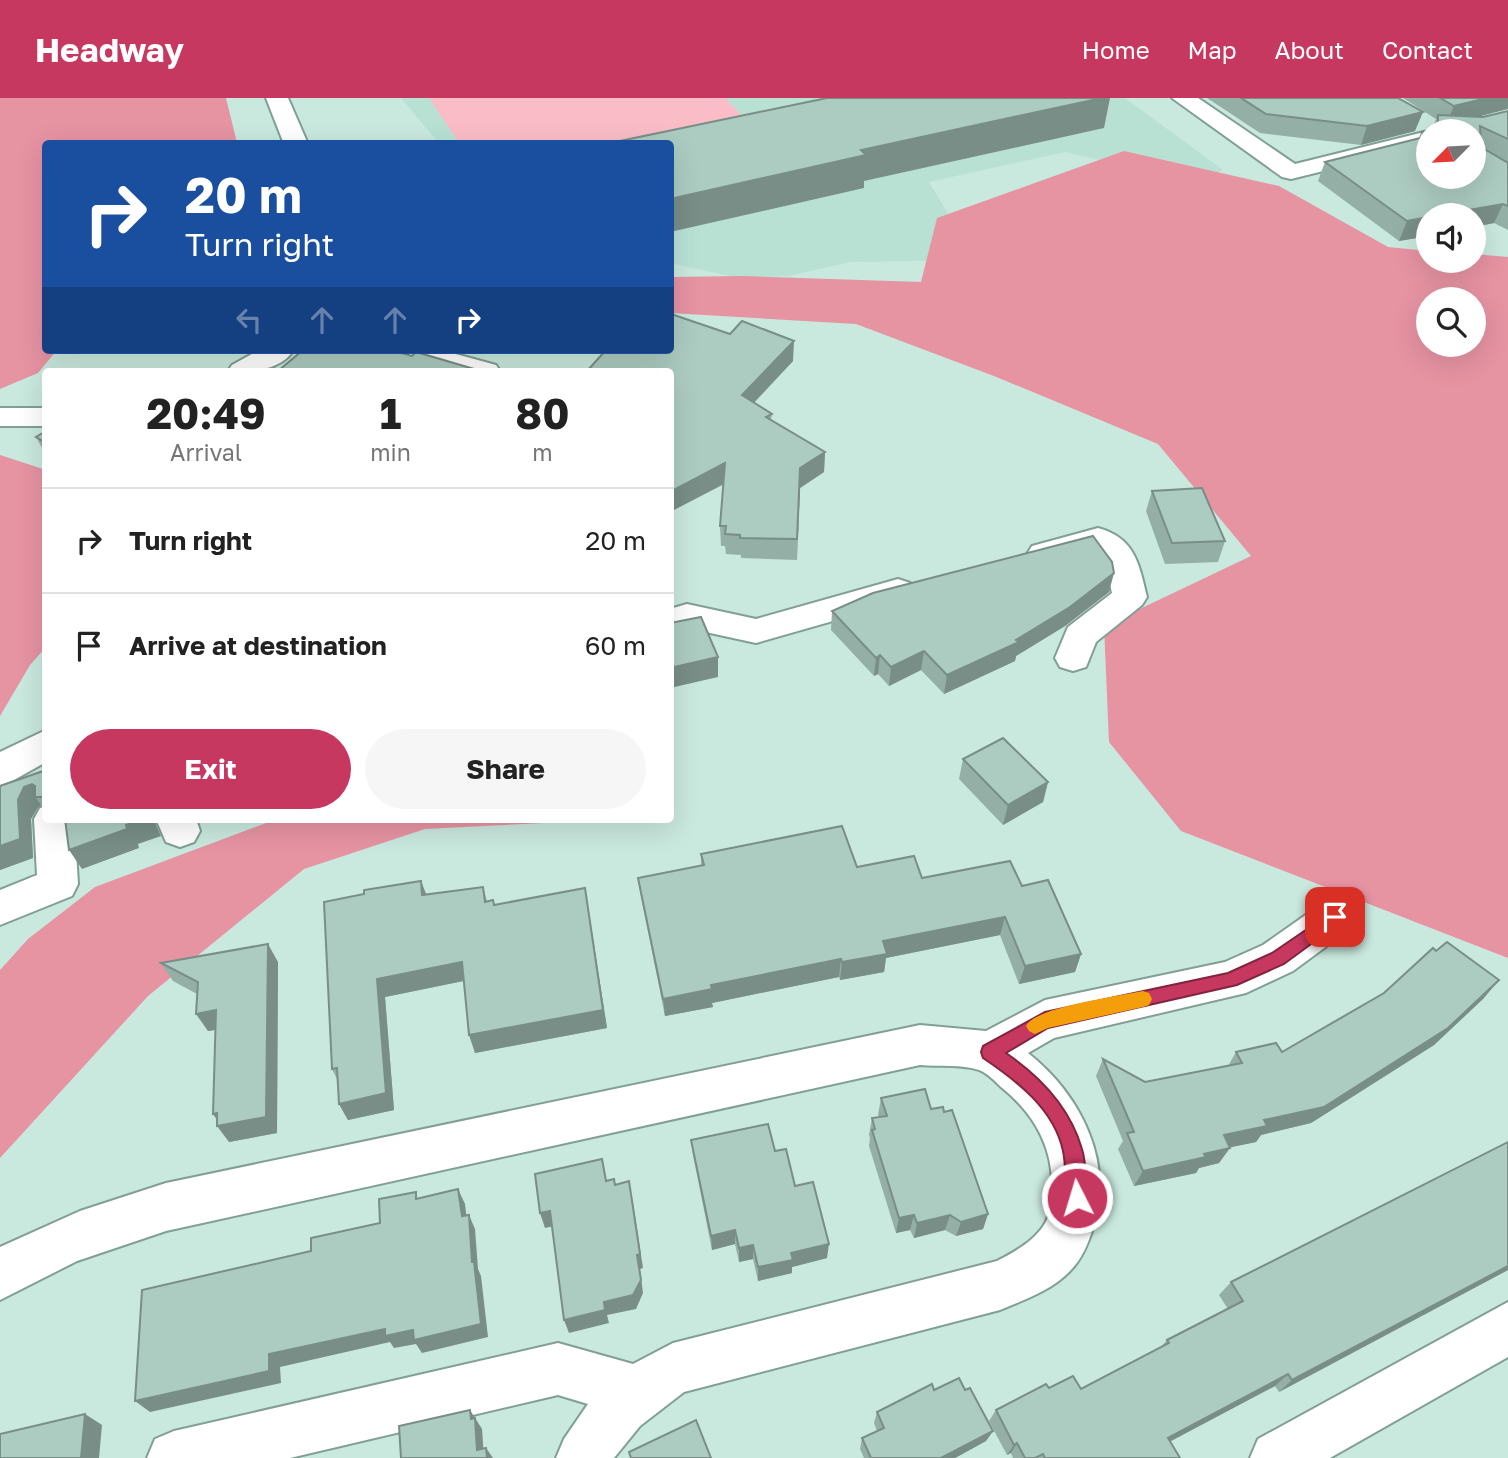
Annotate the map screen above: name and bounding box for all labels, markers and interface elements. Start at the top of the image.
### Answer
text: Headway [35,30,184,69]
text: Home [1082,35,1150,64]
text: Map [1188,35,1237,64]
text: About [1275,35,1344,64]
text: Contact [1382,35,1473,64]
north arrow [1416,119,1486,189]
map controls [1416,119,1486,357]
text: 20 m [185,165,302,224]
icon: right [70,168,161,259]
button: sound [1416,203,1486,273]
text: Turn right [185,225,334,263]
button: search [1416,287,1486,357]
icon: left [230,301,268,339]
icon: ahead [303,301,341,339]
icon: ahead [376,301,414,339]
icon: right [449,301,487,339]
text: 20:49 [146,388,266,438]
text: 1 [380,388,401,438]
text: 80 [515,388,570,438]
text: Arrival [170,438,242,466]
text: min [370,438,411,466]
text: m [532,438,553,466]
icon: right [70,522,108,560]
text: Turn right [129,525,252,556]
text: 20 m [585,525,646,556]
icon: arrive [70,627,108,665]
text: Arrive at destination [129,630,387,661]
text: 60 m [585,630,646,661]
button: Exit [70,729,351,809]
button: Share [365,729,646,809]
pin [1305,887,1365,947]
icon: arrive [1316,898,1354,936]
position arrow [1040,1161,1114,1235]

